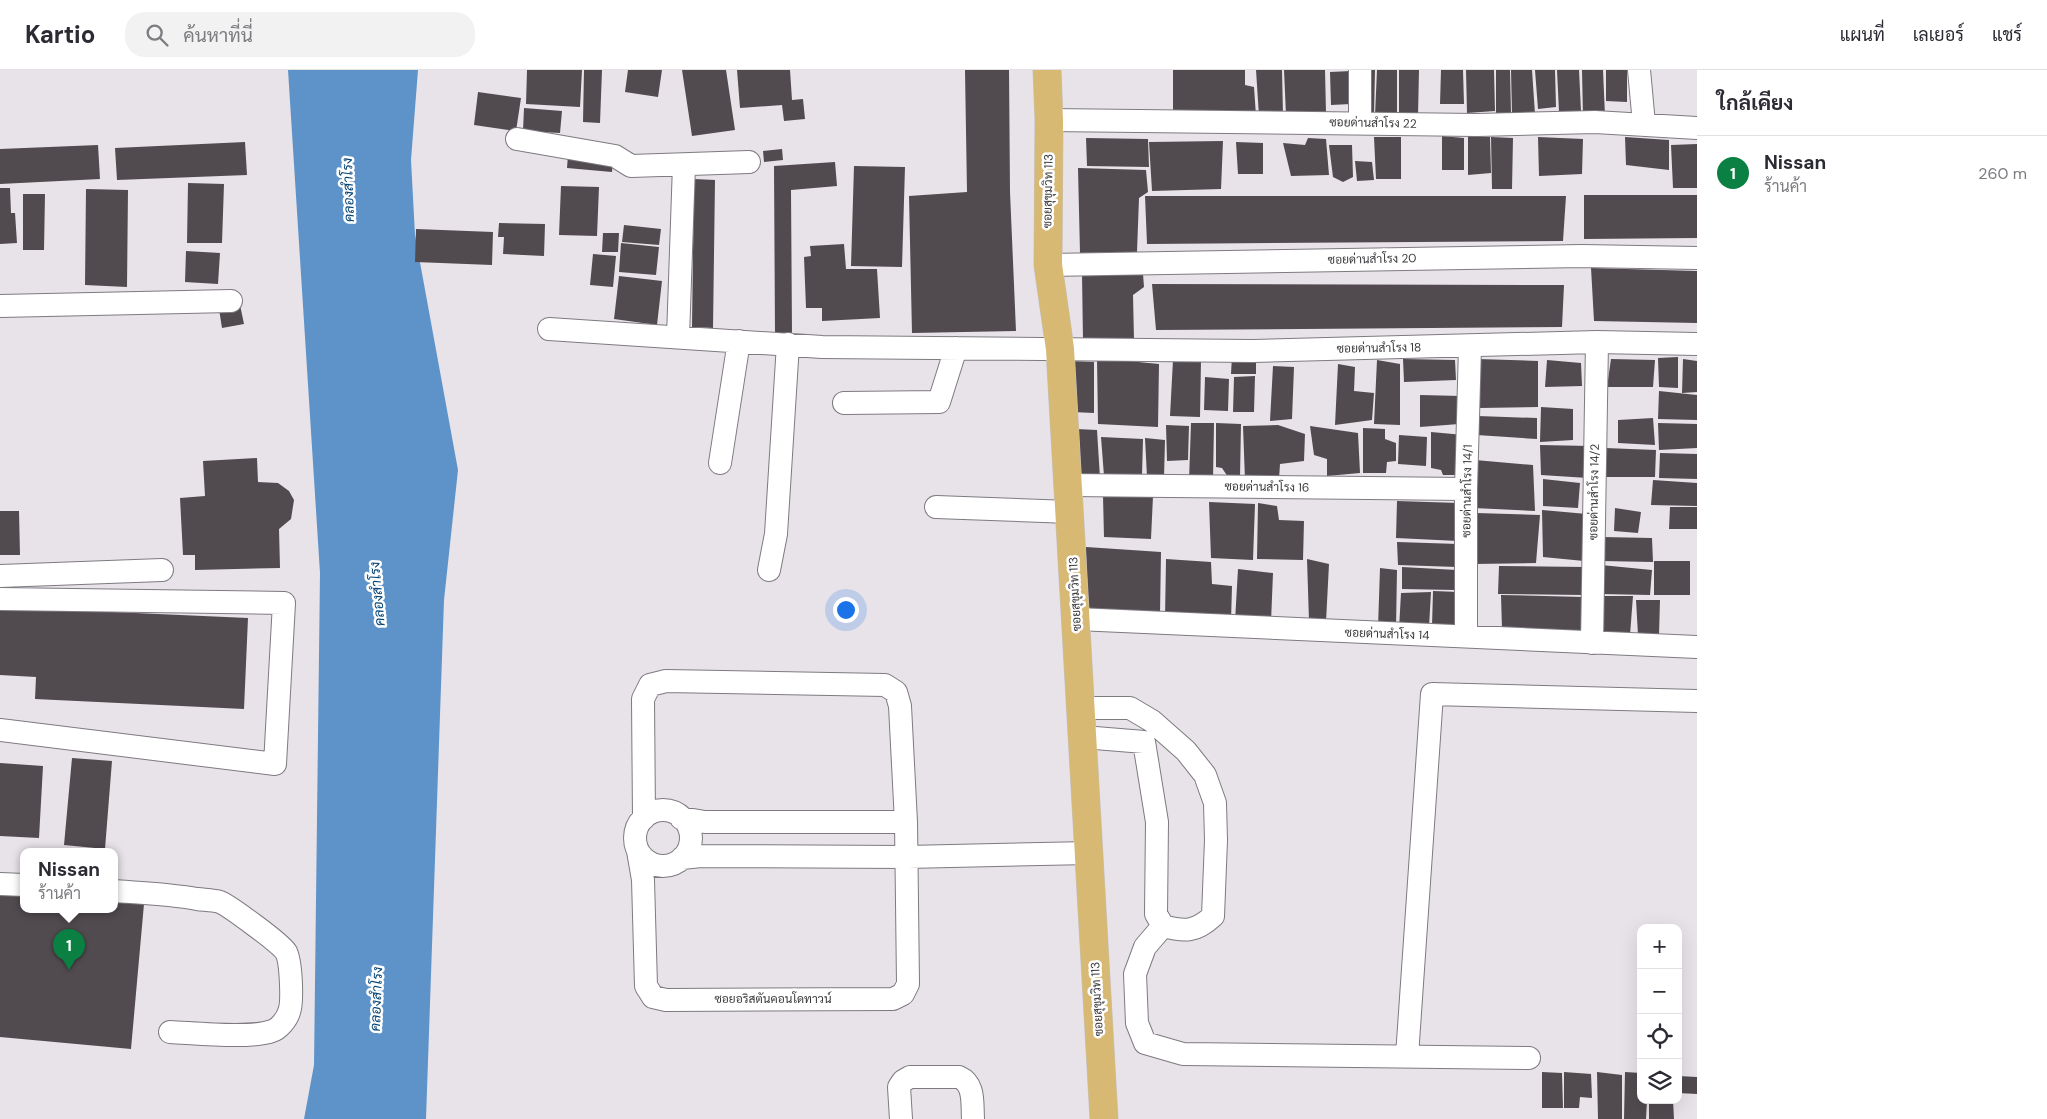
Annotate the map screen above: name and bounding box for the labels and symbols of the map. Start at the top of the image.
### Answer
street label: ซอยด่านสำโรง 22 [1329,114,1417,132]
street label: ซอยสุขุมวิท 113 [1039,154,1058,228]
water label: คลองสำโรง [338,157,358,223]
street label: ซอยด่านสำโรง 20 [1328,250,1416,268]
street label: ซอยด่านสำโรง 18 [1337,339,1421,357]
street label: ซอยด่านสำโรง 14/1 [1458,444,1476,538]
street label: ซอยด่านสำโรง 14/2 [1585,444,1603,540]
street label: ซอยด่านสำโรง 16 [1224,478,1310,496]
street label: ซอยสุขุมวิท 113 [1065,556,1086,632]
water label: คลองสำโรง [365,561,389,627]
your location [833,597,859,623]
street label: ซอยด่านสำโรง 14 [1344,625,1430,643]
pin: 1 [53,929,85,970]
street label: ซอยสุขุมวิท 113 [1087,961,1108,1037]
water label: คลองสำโรง [366,966,386,1032]
street label: ซอยอริสตันคอนโดทาวน์ [714,991,832,1007]

